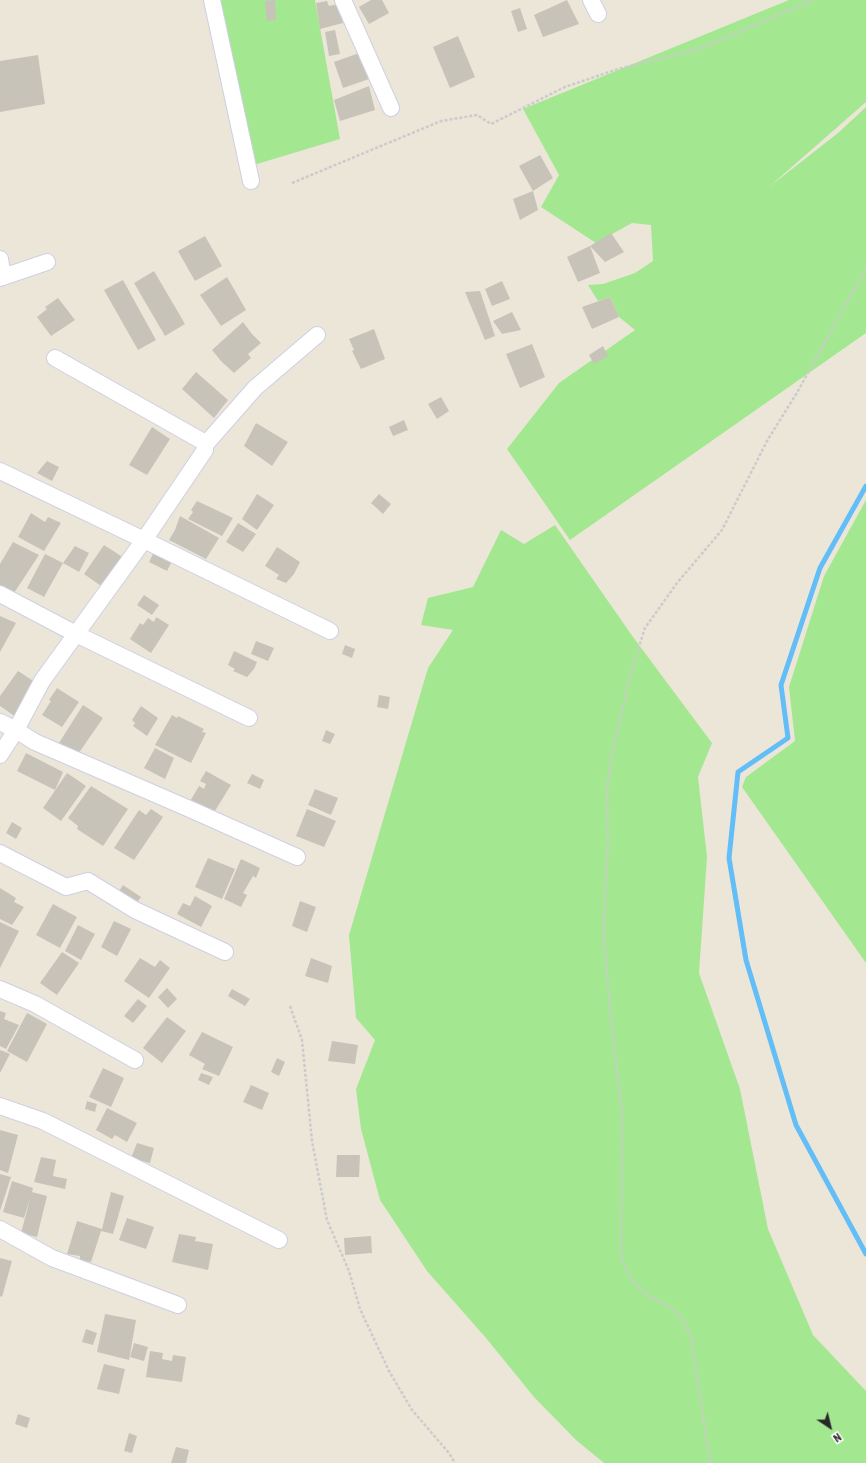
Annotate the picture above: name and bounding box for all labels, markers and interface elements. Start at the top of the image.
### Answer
north arrow [810,1407,850,1447]
text: N [831,1430,844,1444]

